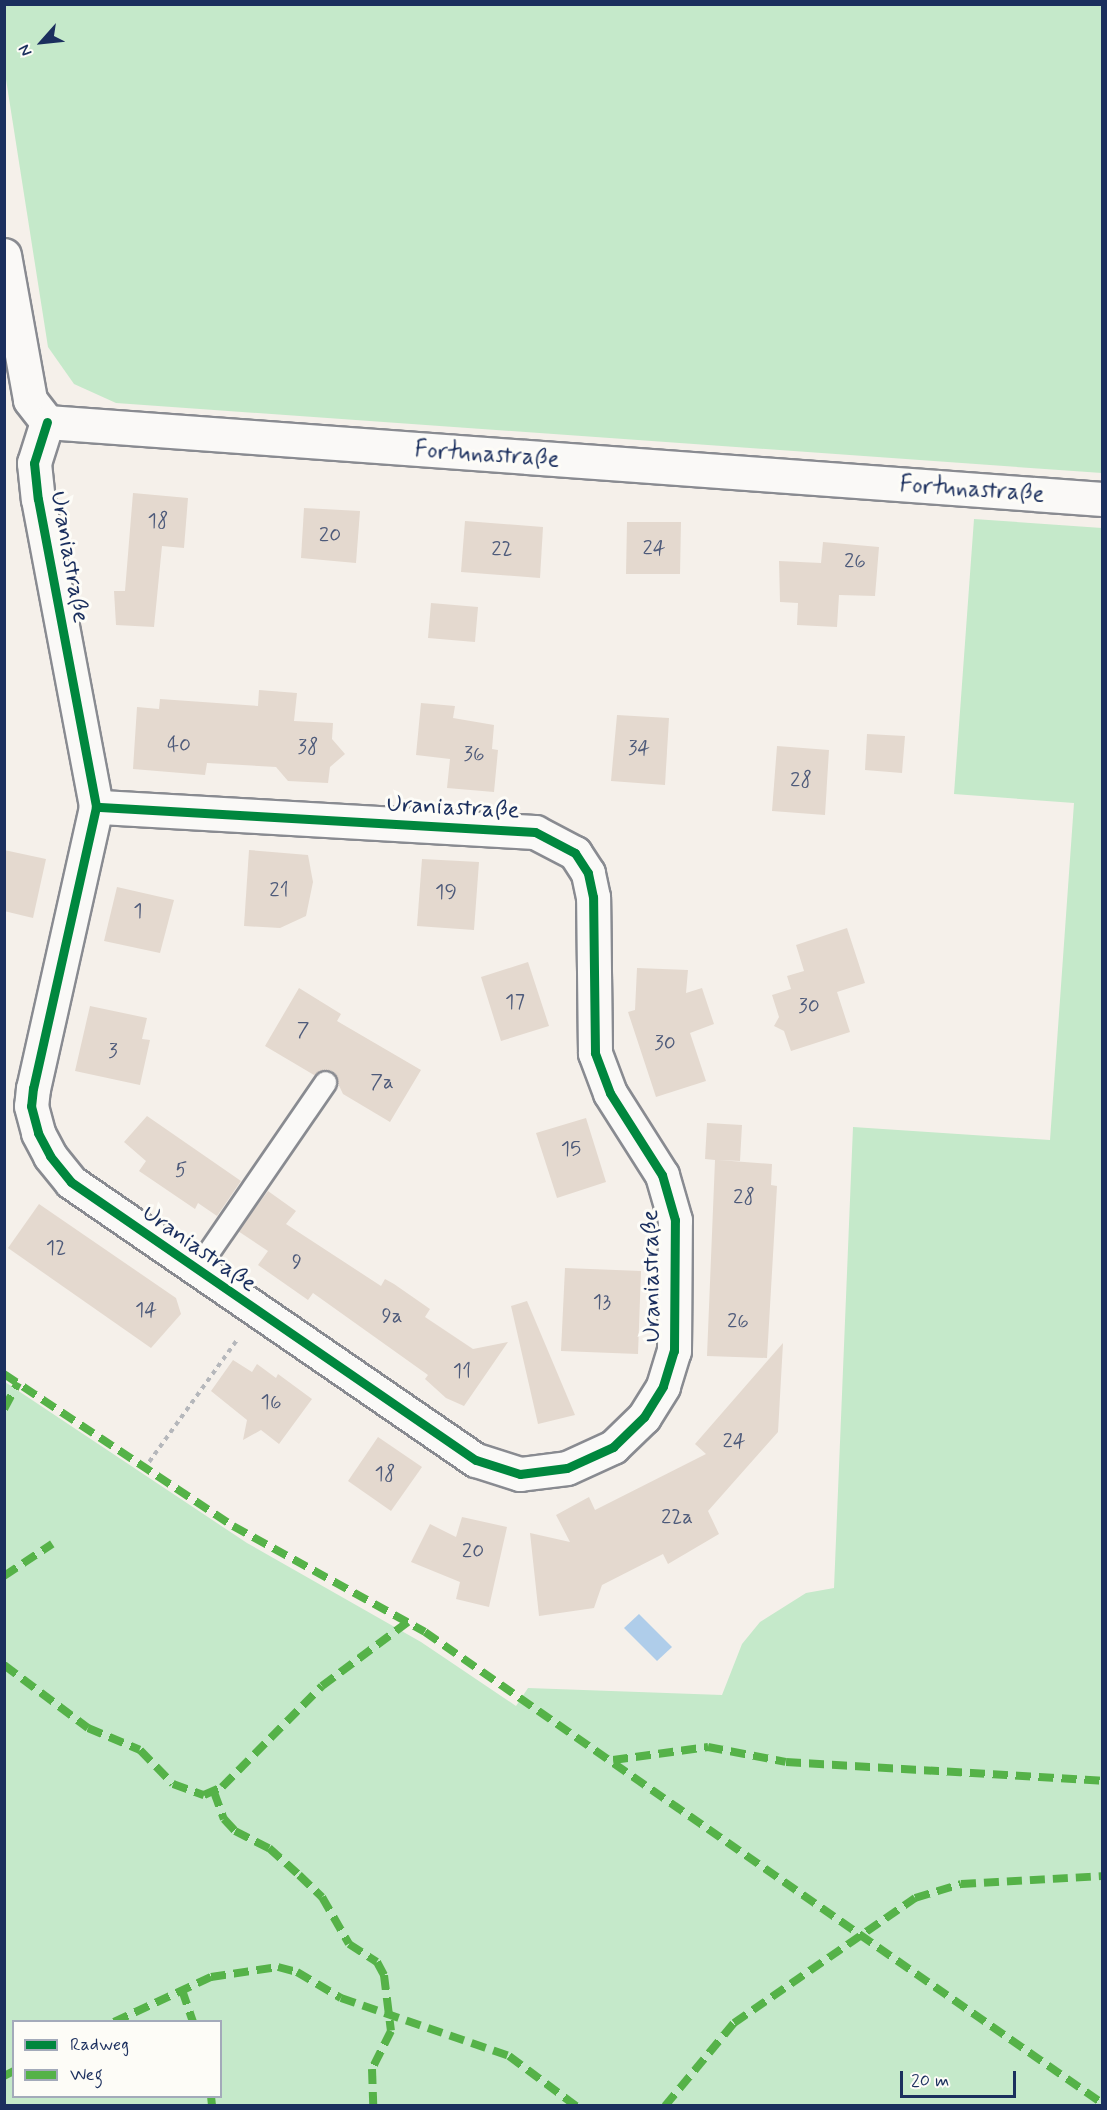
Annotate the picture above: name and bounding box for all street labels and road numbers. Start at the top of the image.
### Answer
street label: Fortunastraße [414,436,560,474]
street label: Fortunastraße [899,471,1045,509]
street label: Uraniastraße [43,489,95,625]
street label: Uraniastraße [386,790,520,826]
street label: Uraniastraße [136,1199,262,1299]
street label: Uraniastraße [636,1209,668,1343]

